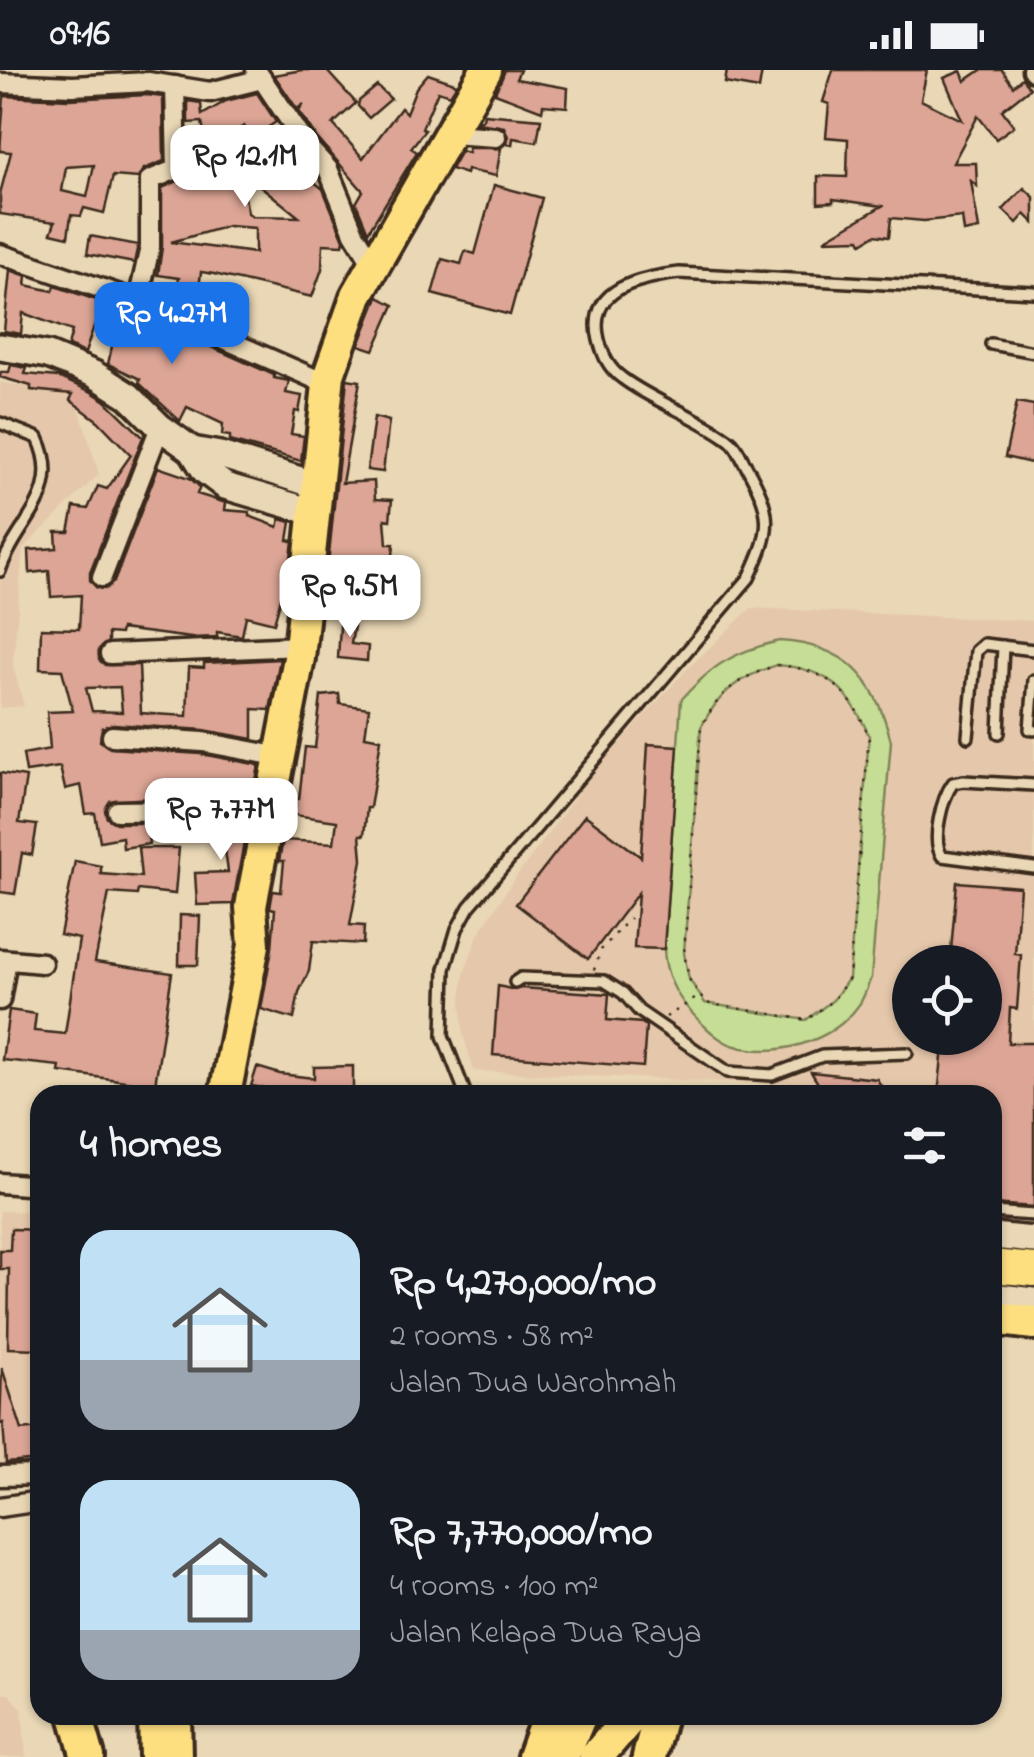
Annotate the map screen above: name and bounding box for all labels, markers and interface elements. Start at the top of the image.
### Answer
text: 09:16 [50,7,110,63]
pin: Rp 12.1M [142,125,348,210]
text: Rp 12.1M [192,134,298,181]
pin: Rp 4.27M [69,282,275,367]
text: Rp 4.27M [116,291,228,338]
pin: Rp 9.5M [258,555,442,640]
text: Rp 9.5M [302,564,399,611]
pin: Rp 7.77M [118,778,324,863]
text: Rp 7.77M [167,787,275,834]
map controls [892,945,1002,1055]
button: locate [892,945,1002,1055]
text: 4 homes [80,1115,222,1176]
icon: filters [897,1118,952,1173]
text: Rp 4,270,000/mo [390,1253,657,1314]
icon: home [160,1270,280,1390]
text: 2 rooms · 58 m² [390,1314,594,1361]
text: Jalan Dua Warohmah [390,1361,677,1408]
text: Rp 7,770,000/mo [390,1503,653,1564]
icon: home [160,1520,280,1640]
text: 4 rooms · 100 m² [390,1564,598,1611]
text: Jalan Kelapa Dua Raya [390,1611,702,1658]

